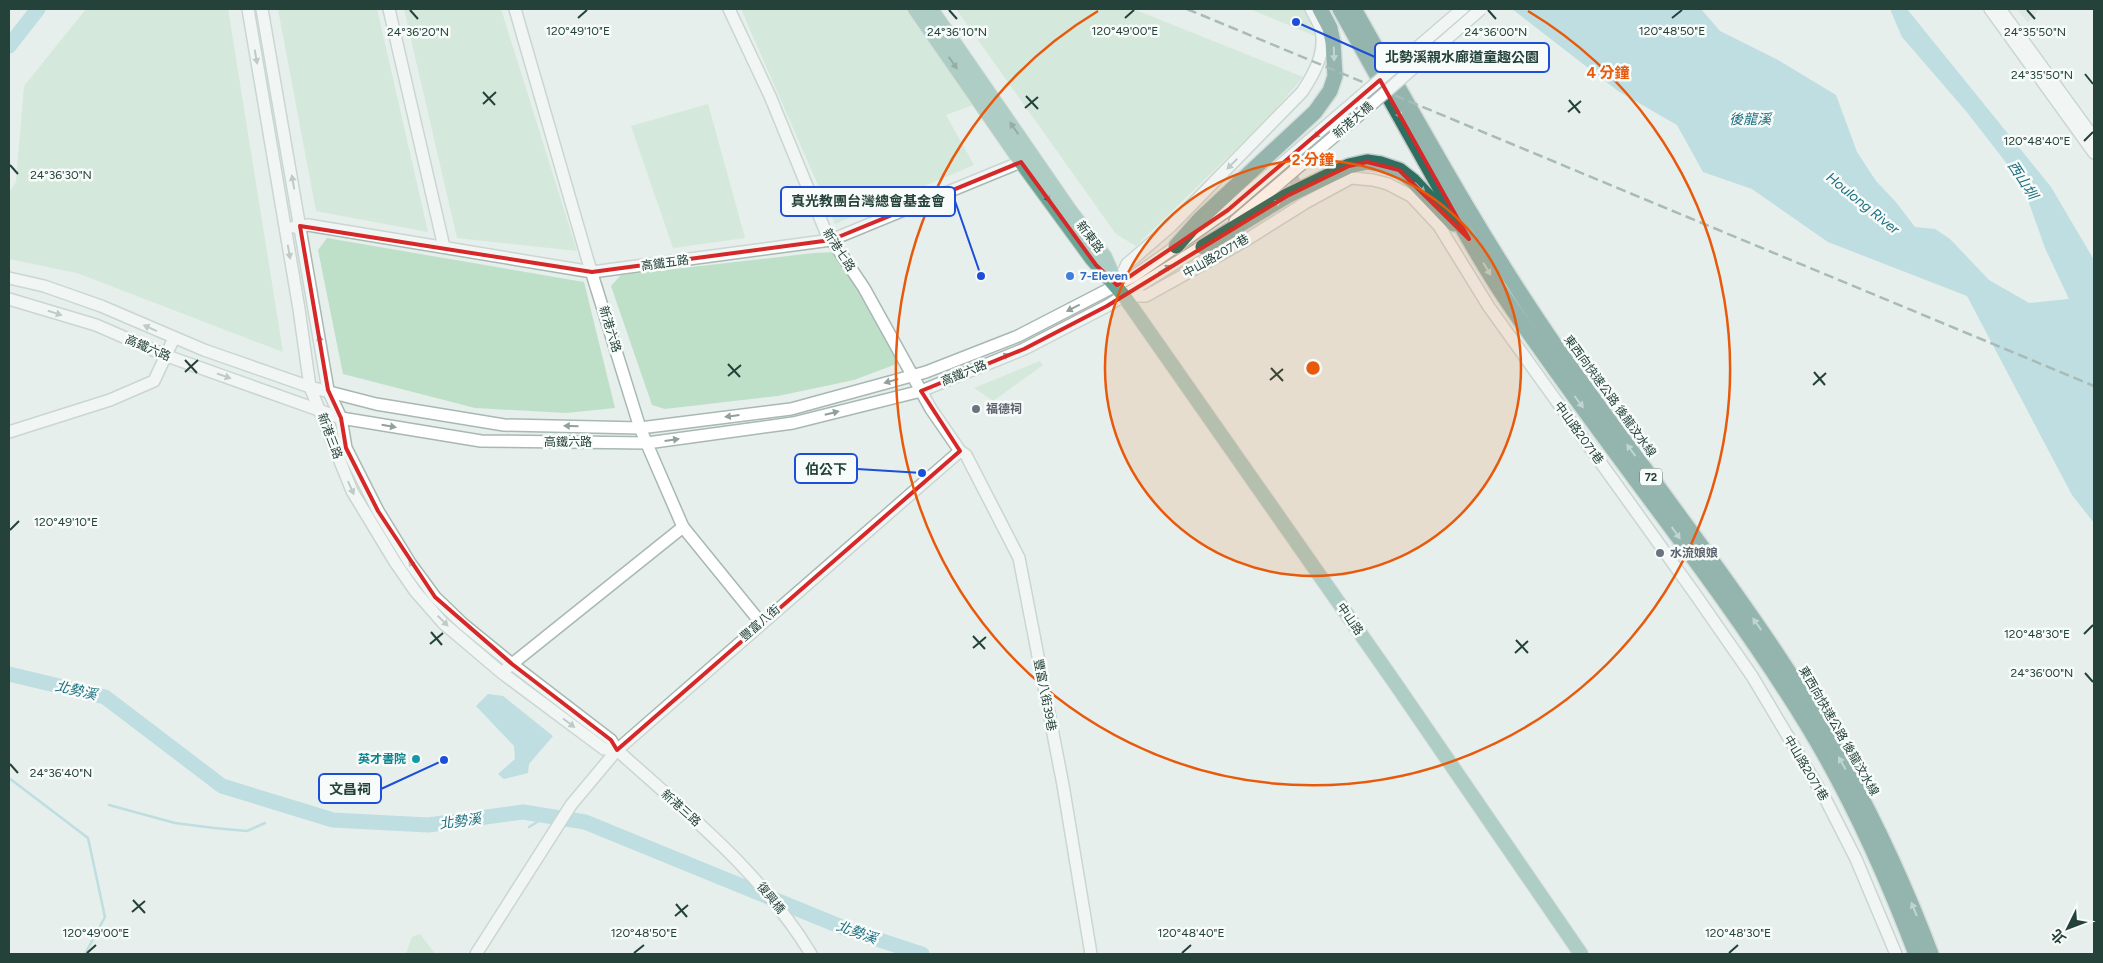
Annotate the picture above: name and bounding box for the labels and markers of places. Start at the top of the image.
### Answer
callout: 北勢溪親水廊道童趣公園 [1375,43,1549,72]
callout: 真光教團台灣總會基金會 [781,187,955,216]
place label: 7-Eleven [1080,269,1128,283]
marker: 7-Eleven [1064,270,1076,282]
centre of rings [1304,359,1322,377]
place label: 福德祠 [986,402,1022,416]
marker: 福德祠 [970,403,982,415]
callout: 伯公下 [795,454,857,483]
place label: 水流娘娘 [1670,546,1718,560]
marker: 水流娘娘 [1654,547,1666,559]
place label: 英才書院 [358,752,406,766]
marker: 英才書院 [410,753,422,765]
callout: 文昌祠 [319,774,381,803]

